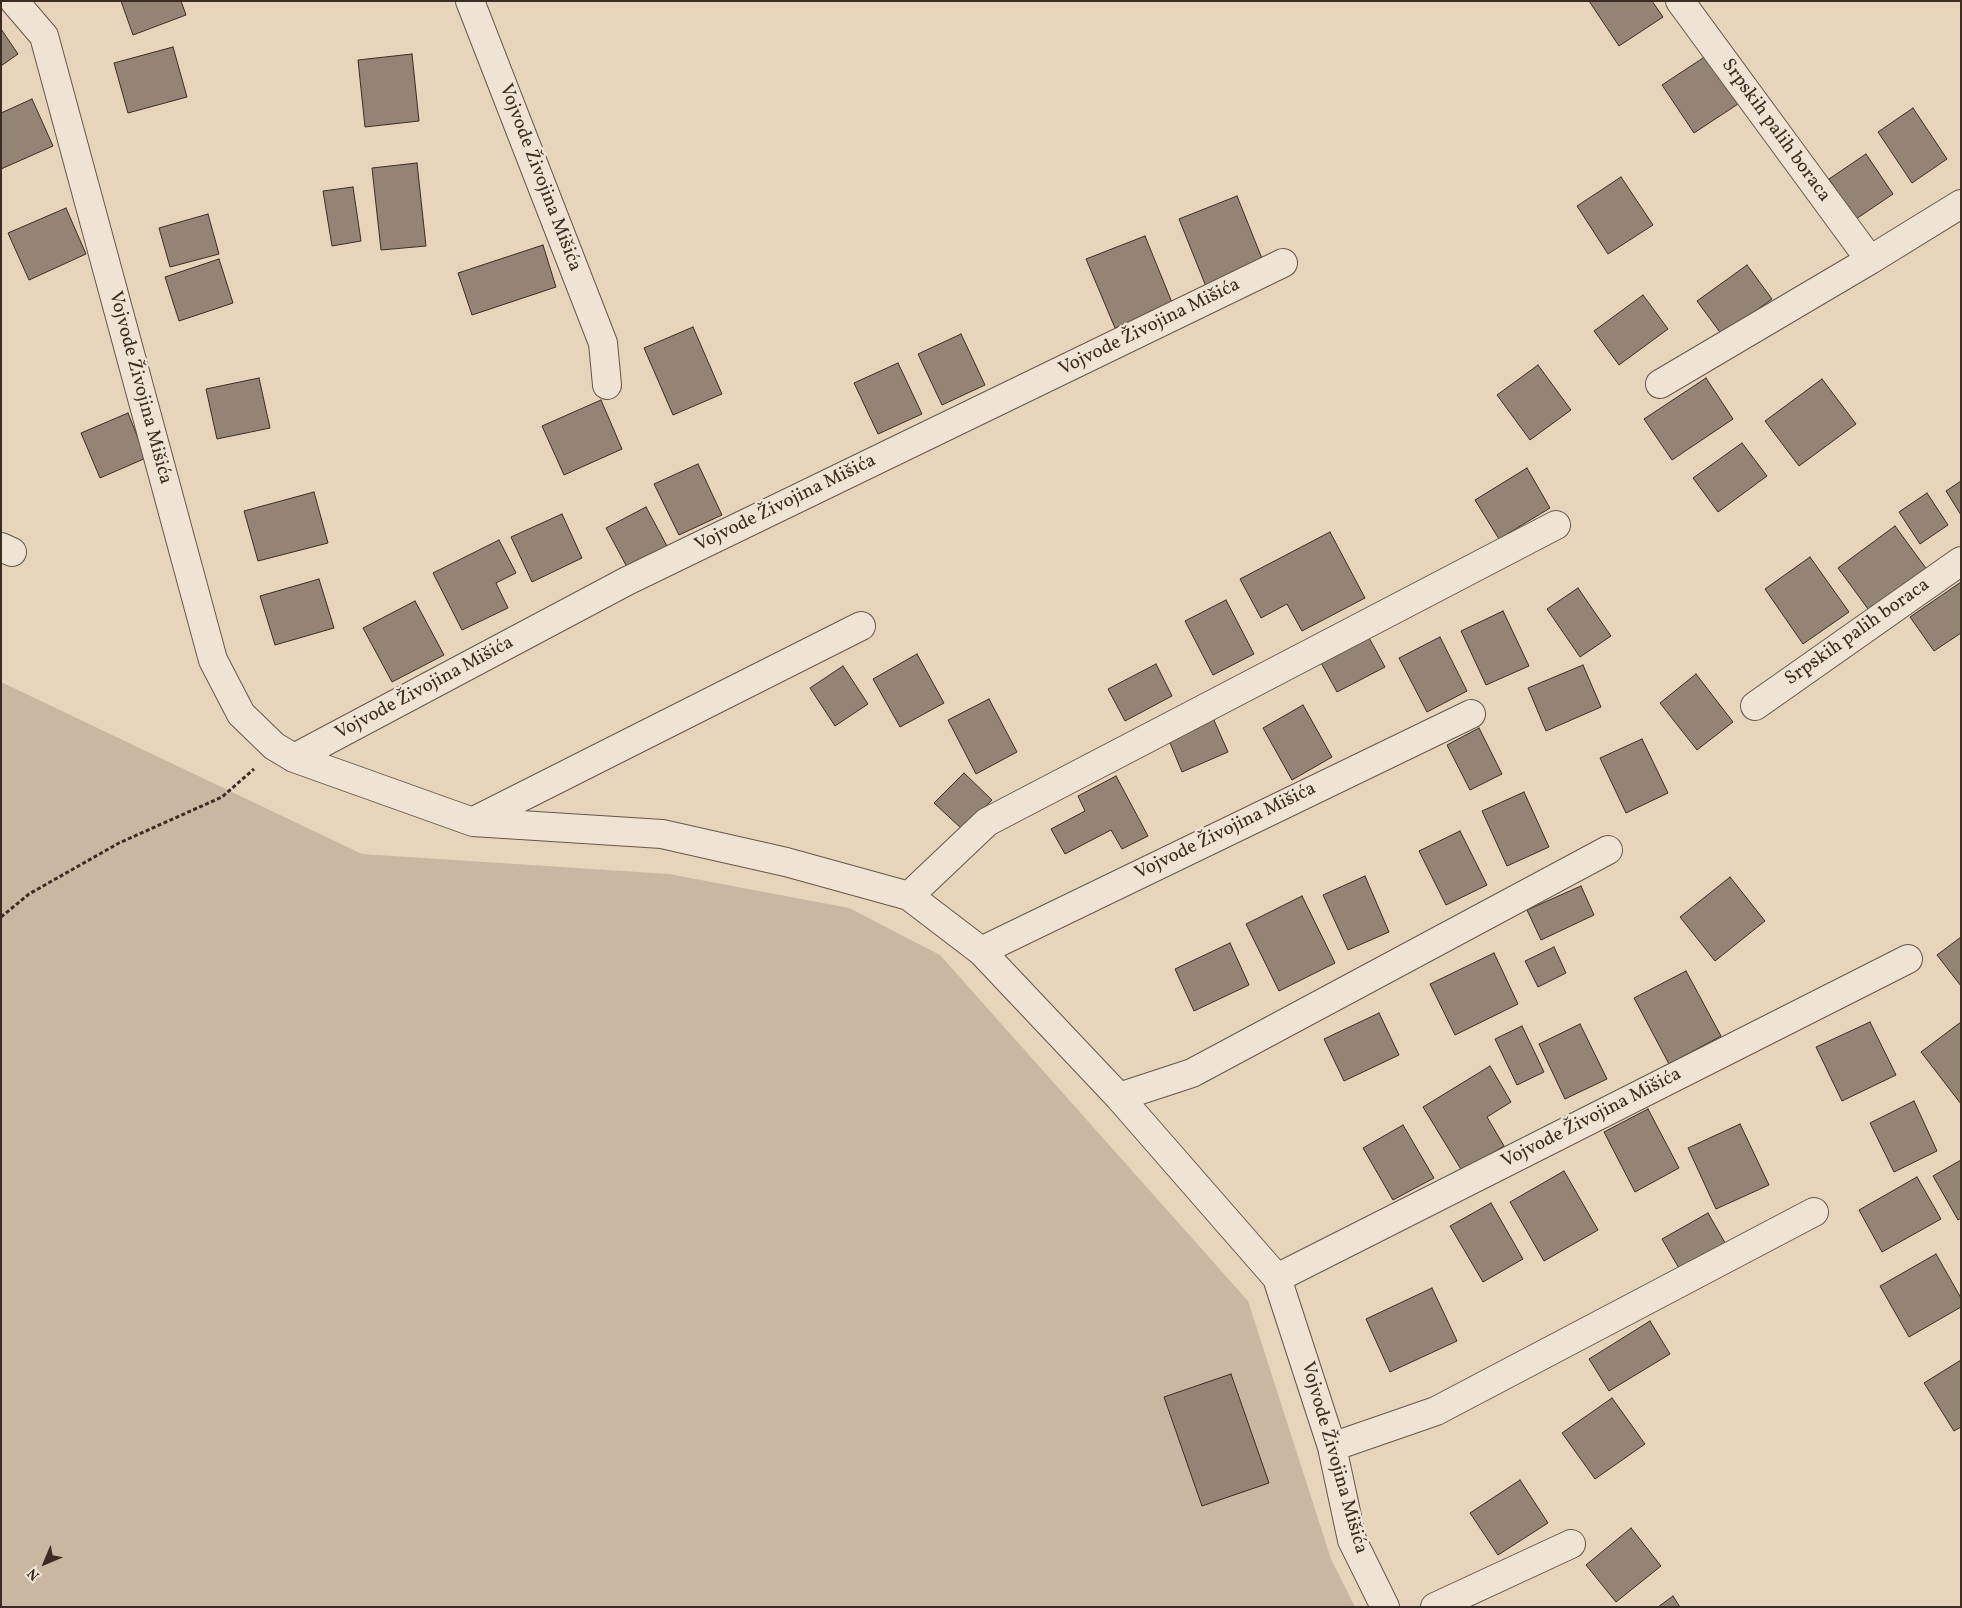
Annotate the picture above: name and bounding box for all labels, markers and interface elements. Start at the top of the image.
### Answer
street label: Srpskih palih boraca [1715,55,1835,207]
street label: Vojvode Živojina Mišića [493,81,585,275]
street label: Vojvode Živojina Mišića [1056,274,1244,382]
street label: Vojvode Živojina Mišića [102,289,176,487]
street label: Vojvode Živojina Mišića [692,450,880,558]
street label: Srpskih palih boraca [1781,575,1935,691]
street label: Vojvode Živojina Mišića [332,632,518,746]
street label: Vojvode Živojina Mišića [1132,778,1320,886]
street label: Vojvode Živojina Mišića [1498,1064,1686,1174]
street label: Vojvode Živojina Mišića [1295,1359,1371,1557]
north arrow [20,1538,70,1588]
text: N [24,1564,44,1584]

